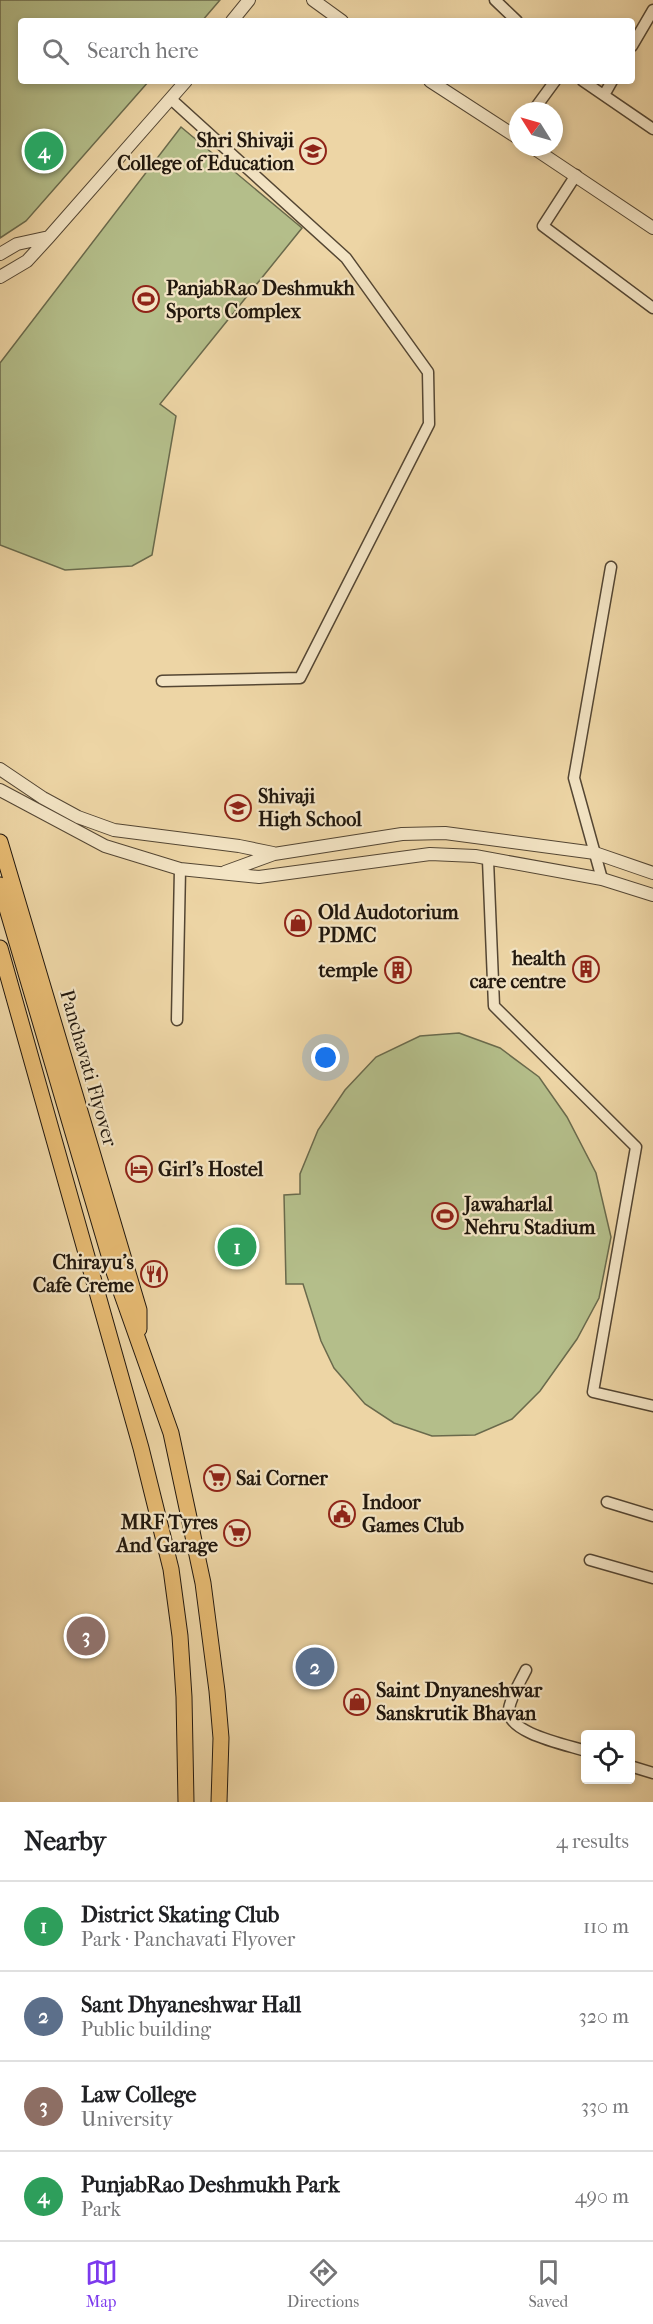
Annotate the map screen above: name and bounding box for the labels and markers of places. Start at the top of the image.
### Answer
pin: 4 [24,128,63,174]
place label: Shri Shivaji College of Education [117,129,295,175]
school or university icon: Shri Shivaji College of Education [298,136,328,166]
place label: PanjabRao Deshmukh Sports Complex [166,277,356,323]
sports icon: PanjabRao Deshmukh Sports Complex [131,284,161,314]
place label: Shivaji High School [258,785,362,831]
school or university icon: Shivaji High School [223,793,253,823]
place label: Old Audotorium PDMC [318,901,459,947]
shop icon: Old Audotorium PDMC [283,908,313,938]
place label: health care centre [470,947,567,993]
building icon: health care centre [571,954,601,984]
building icon: temple [383,955,413,985]
place label: temple [317,959,378,982]
hotel icon: Girl's Hostel [124,1154,154,1184]
place label: Girl's Hostel [158,1158,264,1181]
place label: Jawaharlal Nehru Stadium [462,1193,596,1239]
sports icon: Jawaharlal Nehru Stadium [430,1201,460,1231]
pin: 1 [218,1224,256,1270]
place label: Chirayu's Cafe Creme [33,1251,135,1297]
restaurant icon: Chirayu's Cafe Creme [139,1259,169,1289]
supermarket icon: Sai Corner [202,1463,232,1493]
place label: Sai Corner [236,1467,328,1490]
place label: Indoor Games Club [362,1491,465,1537]
public building icon: Indoor Games Club [327,1499,357,1529]
place label: MRF Tyres And Garage [115,1511,219,1557]
supermarket icon: MRF Tyres And Garage [222,1518,252,1548]
pin: 3 [66,1614,106,1658]
pin: 2 [296,1644,334,1690]
place label: Saint Dnyaneshwar Sanskrutik Bhavan [376,1679,543,1725]
shop icon: Saint Dnyaneshwar Sanskrutik Bhavan [342,1687,372,1717]

